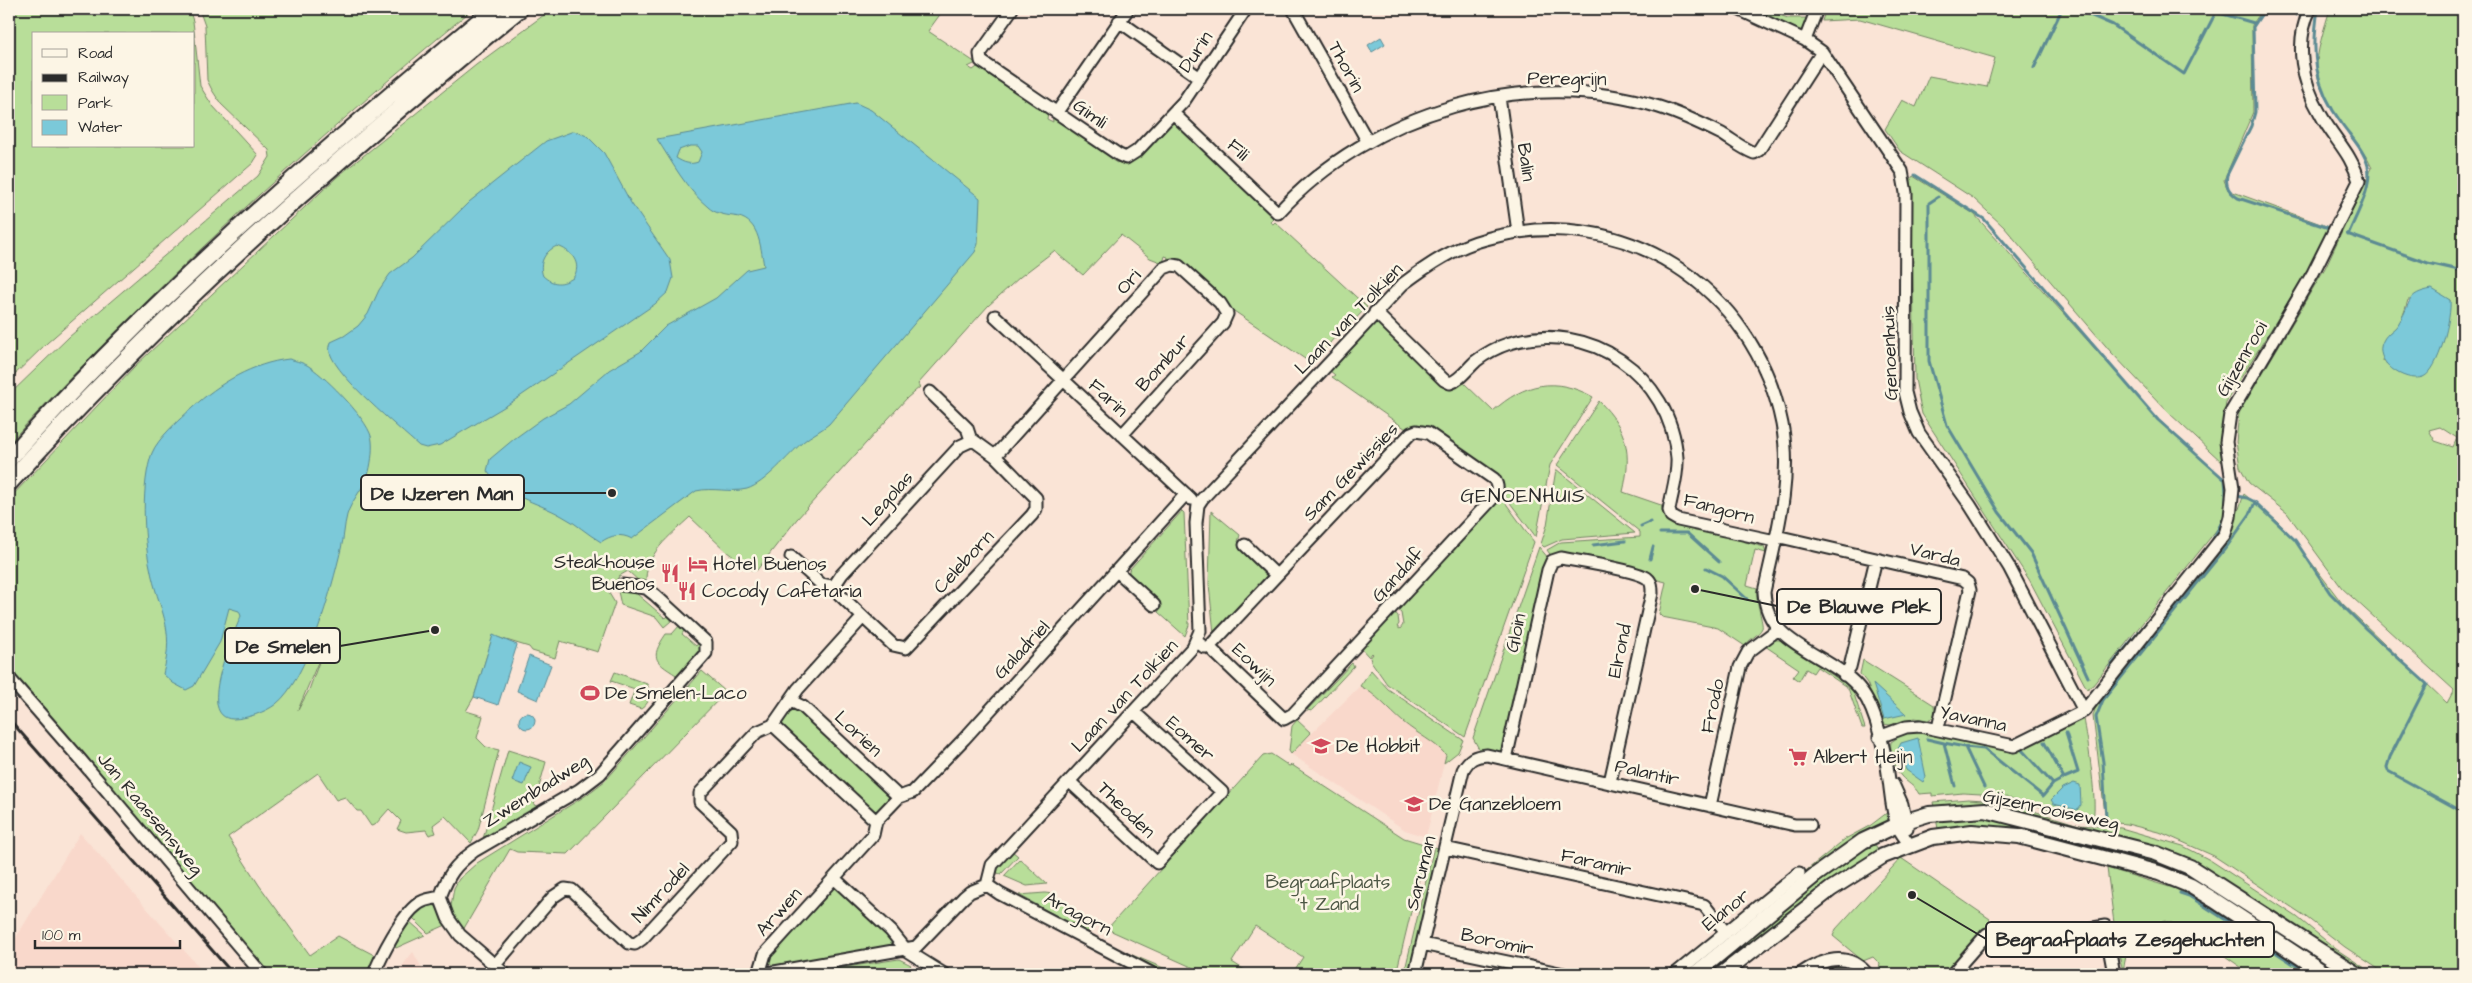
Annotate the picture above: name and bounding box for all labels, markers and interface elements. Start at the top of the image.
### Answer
street label: Durin [1172,26,1220,78]
legend [32,32,195,148]
street label: Thorin [1321,36,1371,98]
text: Road [78,43,113,64]
street label: Peregrijn [1527,65,1607,94]
text: Railway [78,67,129,89]
street label: Gimli [1067,92,1113,136]
text: Park [78,93,113,114]
text: Water [78,117,122,138]
street label: Fili [1221,133,1255,167]
street label: Balin [1510,141,1542,183]
street label: Laan van Tolkien [1289,257,1409,381]
street label: Ori [1110,263,1148,301]
street label: Genoenhuis [1875,305,1905,401]
street label: Gijzenrooi [2209,316,2275,402]
street label: Bombur [1130,328,1197,398]
street label: Farin [1082,373,1134,423]
street label: Sam Gewissies [1297,417,1405,527]
street label: Legolas [856,465,921,533]
callout: De IJzeren Man [361,475,524,510]
text: De IJzeren Man [371,480,513,508]
district label: GENOENHUIS [1460,482,1586,510]
street label: Fangorn [1680,487,1758,532]
street label: Celeborn [927,524,1001,600]
street label: Varda [1907,536,1964,574]
street label: Gandalf [1366,541,1431,608]
place label: Steakhouse Buenos [554,549,655,598]
place label: Hotel Buenos [713,551,827,578]
hotel icon: Hotel Buenos [687,553,709,575]
restaurant icon: Steakhouse Buenos [659,562,681,584]
place label: Cocody Cafetaria [702,578,862,606]
restaurant icon: Cocody Cafetaria [676,580,698,602]
callout: De Blauwe Plek [1777,589,1941,624]
text: De Blauwe Plek [1787,593,1931,621]
street label: Gloin [1499,611,1533,655]
street label: Galadriel [988,615,1056,685]
street label: Elrond [1601,621,1639,681]
callout: De Smelen [225,628,340,663]
text: De Smelen [236,633,331,661]
street label: Laan van Tolkien [1065,633,1185,759]
street label: Eowijn [1226,637,1282,693]
street label: Frodo [1694,676,1732,736]
place label: De Smelen-Laco [605,680,747,707]
sports icon: De Smelen-Laco [579,682,601,704]
street label: Yavanna [1937,699,2009,739]
street label: Lorien [828,705,888,763]
street label: Eomer [1160,710,1221,769]
place label: De Hobbit [1336,733,1421,760]
school or university icon: De Hobbit [1310,735,1332,757]
place label: Albert Heijn [1813,744,1912,771]
supermarket icon: Albert Heijn [1787,746,1809,768]
street label: Jan Raassensweg [90,747,210,882]
street label: Zwembadweg [478,747,595,835]
street label: Palantir [1612,753,1682,794]
street label: Theoden [1091,775,1161,845]
street label: Gijzenrooiseweg [1980,782,2122,839]
place label: De Ganzebloem [1429,791,1561,818]
school or university icon: De Ganzebloem [1403,793,1425,815]
street label: Saruman [1399,833,1443,913]
street label: Faramir [1558,842,1634,884]
street label: Nimrodel [626,857,696,929]
park label: Begraafplaats 't Zand [1266,869,1390,918]
street label: Arwen [750,881,808,943]
street label: Elanor [1696,882,1756,938]
street label: Aragorn [1039,885,1116,944]
scale bar [35,918,180,950]
street label: Boromir [1458,921,1536,963]
callout: Begraafplaats Zesgehuchten [1986,922,2274,957]
text: 100 m [42,925,81,946]
text: Begraafplaats Zesgehuchten [1996,926,2264,955]

